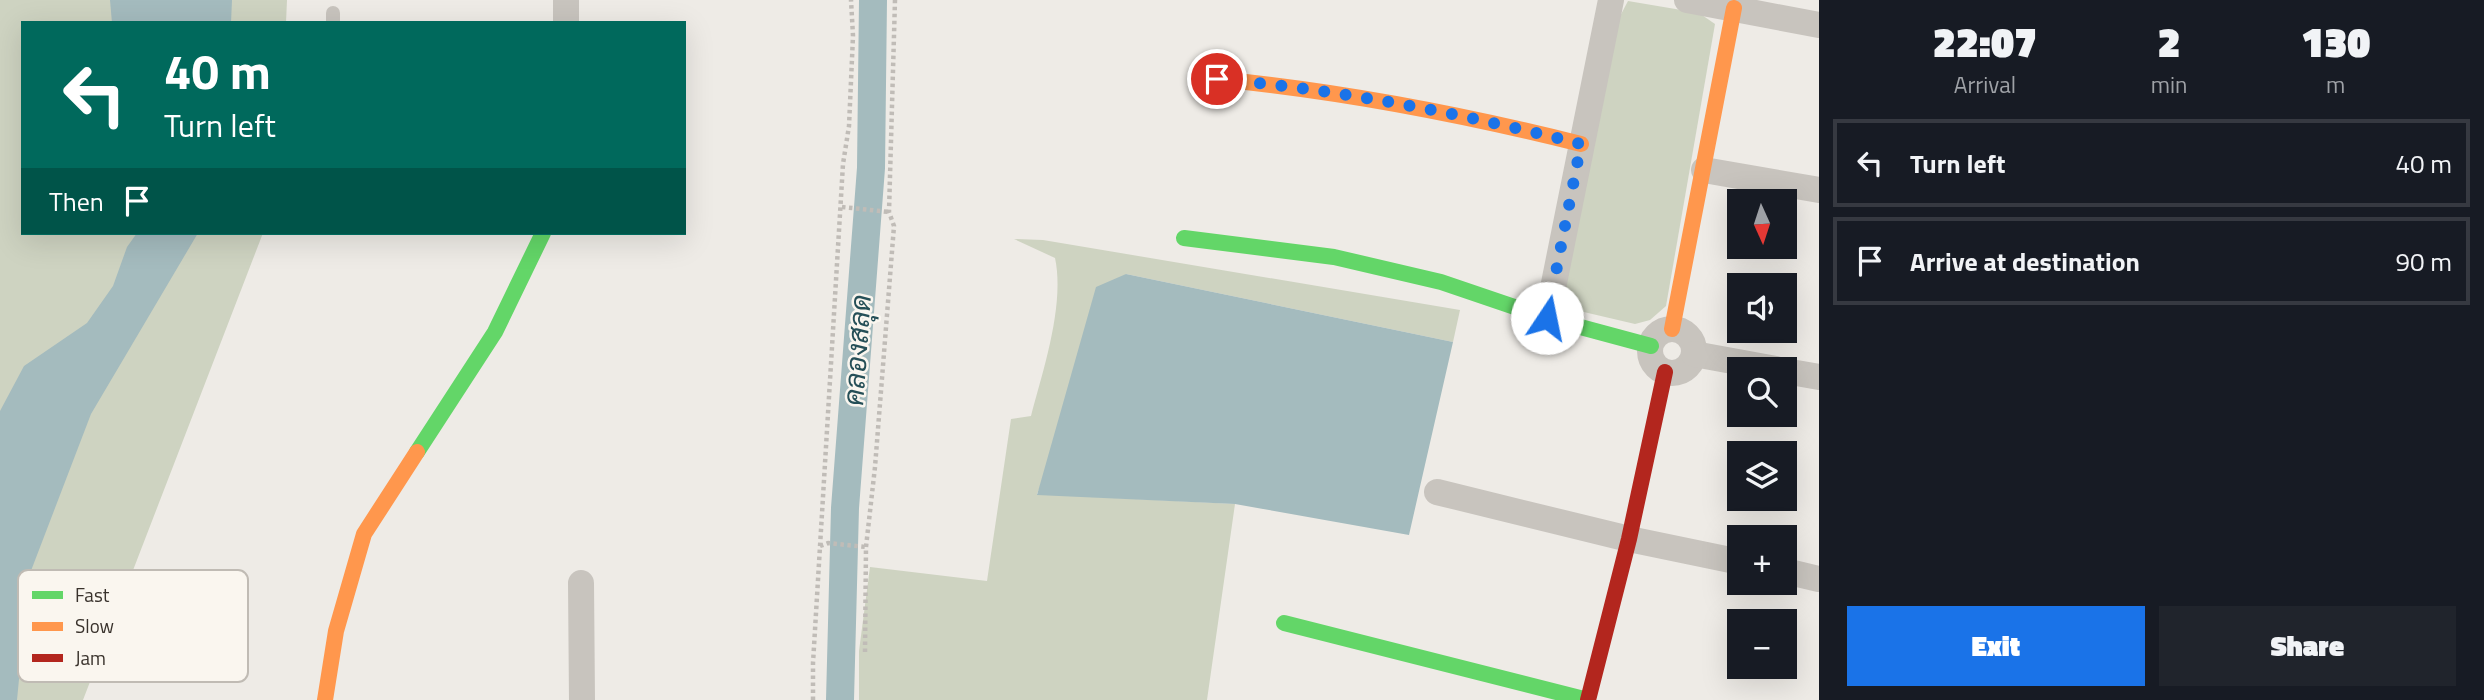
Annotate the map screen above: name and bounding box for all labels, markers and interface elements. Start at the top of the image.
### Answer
text: 22:07 [1933,9,2037,73]
text: 2 [2158,9,2181,73]
text: 130 [2301,9,2370,73]
text: 40 m [164,33,271,108]
icon: left [49,49,140,140]
pin [1187,49,1247,109]
icon: arrive [1198,60,1236,98]
text: Arrival [1954,67,2016,102]
text: min [2151,67,2187,102]
text: m [2326,67,2345,102]
text: Turn left [164,101,276,149]
icon: left [1851,144,1889,182]
text: Turn left [1910,144,2005,183]
text: 40 m [2395,144,2452,183]
text: Then [49,182,104,221]
icon: arrive [118,182,156,220]
north arrow [1727,189,1797,259]
map controls [1727,189,1797,679]
icon: arrive [1851,242,1889,280]
text: Arrive at destination [1910,242,2140,281]
text: 90 m [2395,242,2452,281]
button: sound [1727,273,1797,343]
position arrow [1510,281,1584,355]
water label: คลองสลุด [831,293,882,407]
button: search [1727,357,1797,427]
button: layers [1727,441,1797,511]
button: + [1727,525,1797,595]
legend [18,570,248,682]
text: Fast [75,580,110,609]
button: Exit [1847,606,2145,686]
button: Share [2159,606,2456,686]
button: − [1727,609,1797,679]
text: Slow [75,611,114,640]
text: Jam [75,643,106,672]

